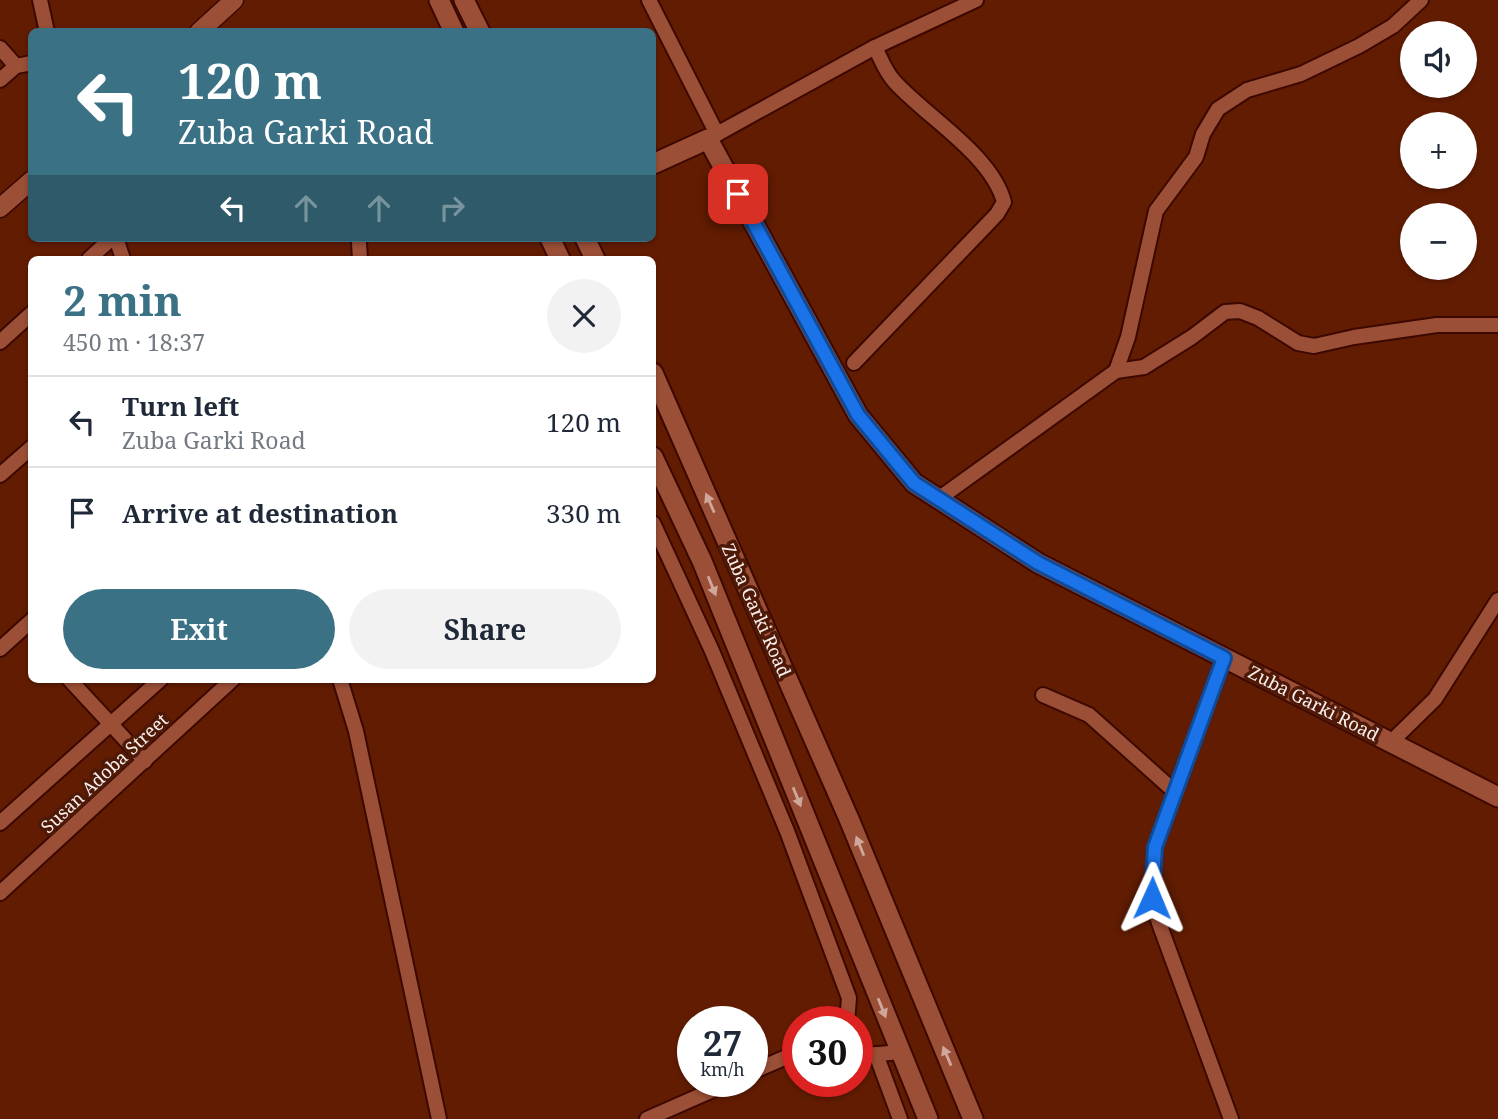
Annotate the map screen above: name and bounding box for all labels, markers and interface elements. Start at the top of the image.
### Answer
map controls [1400,21,1477,280]
button: sound [1400,21,1477,98]
text: 120 m [178,47,322,113]
icon: left [63,56,154,147]
text: Zuba Garki Road [178,110,434,153]
button: + [1400,112,1477,189]
pin [708,164,768,224]
icon: arrive [719,175,757,213]
icon: left [214,189,252,227]
icon: ahead [287,189,325,227]
icon: ahead [360,189,398,227]
icon: right [433,189,471,227]
button: − [1400,203,1477,280]
text: 2 min [63,271,182,328]
button: close [547,279,621,353]
text: 450 m · 18:37 [63,326,205,358]
text: Turn left [122,388,239,424]
icon: left [63,403,101,441]
text: 120 m [546,404,621,440]
text: Zuba Garki Road [122,424,306,456]
one-way arrow [704,492,715,513]
icon: arrive [63,494,101,532]
text: Arrive at destination [122,495,398,531]
text: 330 m [546,495,621,531]
street label: Zuba Garki Road [717,539,797,681]
one-way arrow [707,575,718,596]
button: Exit [63,589,335,669]
button: Share [349,589,621,669]
street label: Zuba Garki Road [1245,660,1383,746]
street label: Susan Adoba Street [35,708,173,838]
one-way arrow [792,786,803,807]
one-way arrow [854,836,866,856]
position arrow [1115,861,1189,935]
one-way arrow [877,997,888,1018]
speed limit sign: 30 [782,1006,873,1097]
text: 27 [703,1019,742,1066]
one-way arrow [941,1046,953,1066]
text: km/h [700,1057,745,1081]

